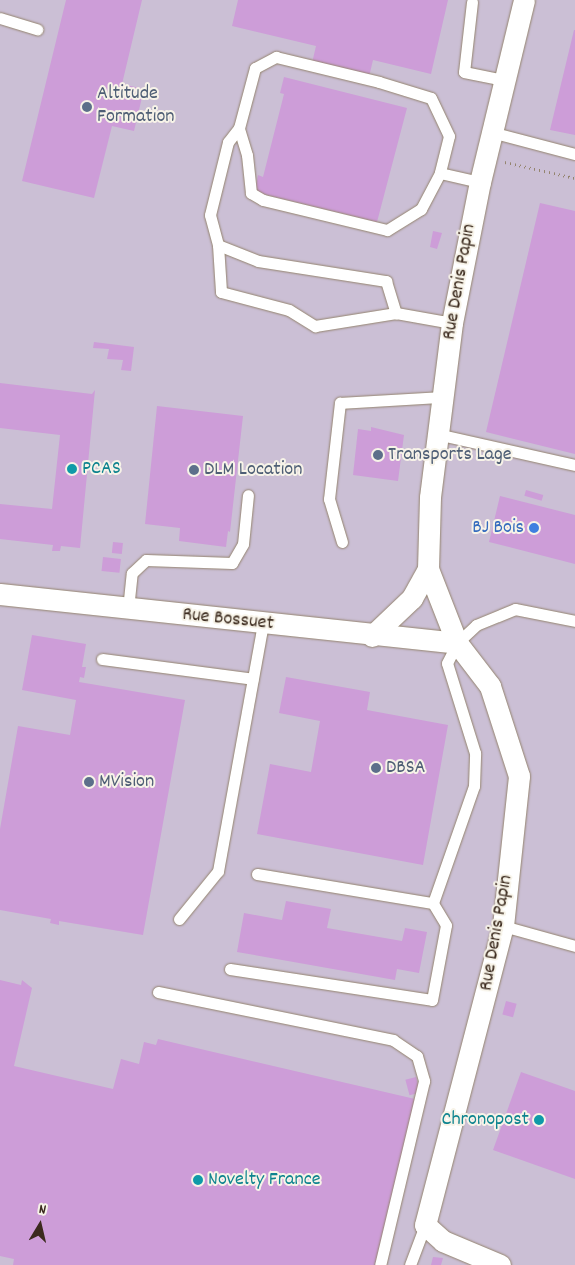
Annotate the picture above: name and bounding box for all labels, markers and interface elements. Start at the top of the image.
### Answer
place label: Altitude Formation [97,83,175,130]
marker: Altitude Formation [81,101,93,113]
street label: Rue Denis Papin [438,222,482,342]
place label: Transports Lage [388,443,511,467]
marker: Transports Lage [372,449,384,461]
place label: PCAS [82,457,121,481]
place label: DLM Location [204,458,302,482]
marker: PCAS [66,463,78,475]
marker: DLM Location [188,464,200,476]
place label: BJ Bois [472,516,524,540]
marker: BJ Bois [528,522,540,534]
street label: Rue Bossuet [181,603,275,637]
place label: DBSA [386,756,426,780]
marker: DBSA [370,762,382,774]
place label: MVision [99,770,154,794]
marker: MVision [83,776,95,788]
street label: Rue Denis Papin [475,873,519,993]
place label: Chronopost [442,1108,529,1132]
marker: Chronopost [533,1114,545,1126]
place label: Novelty France [208,1168,321,1192]
marker: Novelty France [192,1174,204,1186]
north arrow [15,1200,65,1250]
text: N [37,1200,47,1221]

